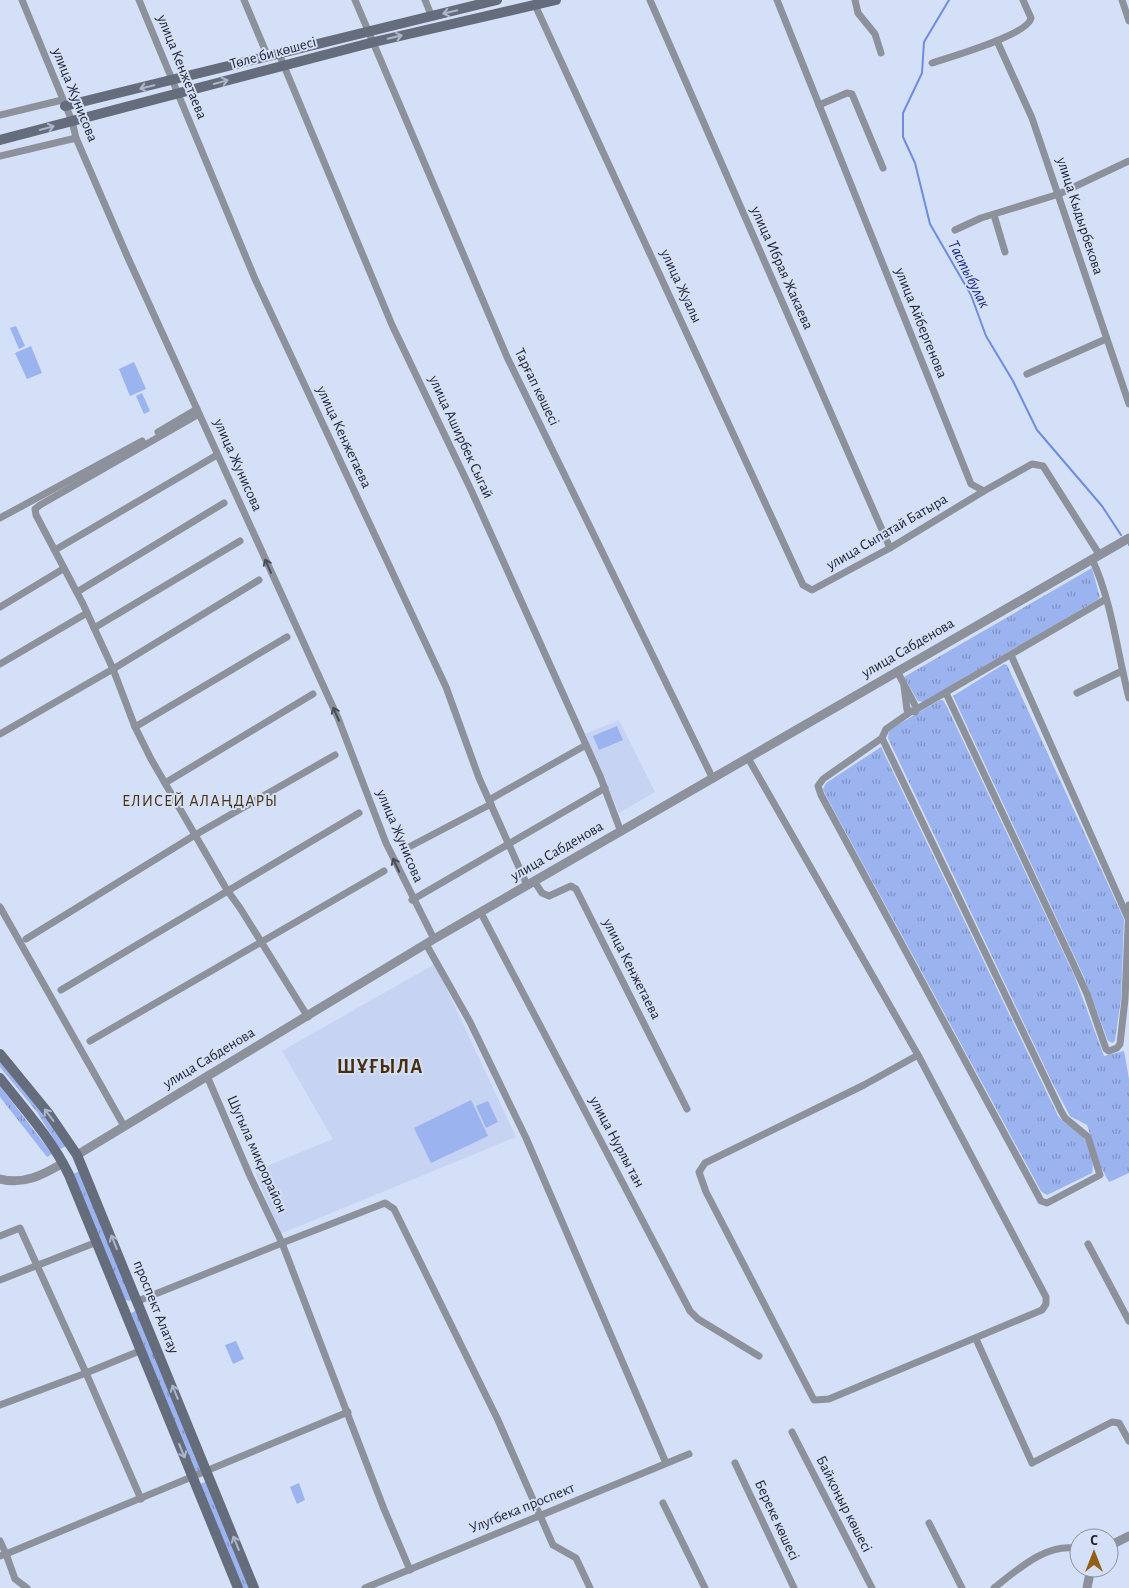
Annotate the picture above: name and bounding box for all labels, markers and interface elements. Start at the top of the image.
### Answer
one-way arrow [442,8,458,17]
street label: улица Кенжетаева [154,12,210,121]
one-way arrow [387,32,403,41]
street label: Төле би көшесі [228,34,318,72]
street label: улица Жунисова [49,45,101,144]
one-way arrow [213,77,229,87]
one-way arrow [139,83,155,92]
one-way arrow [39,123,55,132]
street label: улица Кыдырбекова [1054,155,1106,277]
street label: улица Ибрая Жакаева [748,203,816,332]
water label: Тастыбулак [945,238,993,311]
street label: улица Жуалы [657,246,705,325]
street label: улица Айбергенова [892,265,950,380]
street label: Тарғап көшесі [512,346,562,428]
street label: улица Аширбек Сыгай [426,372,496,501]
street label: улица Кенжетаева [313,383,374,490]
street label: улица Жунисова [211,416,265,514]
street label: улица Сыпатай Батыра [823,491,950,573]
one-way arrow [263,559,273,574]
street label: улица Сабденова [858,615,957,681]
one-way arrow [331,707,340,722]
street label: улица Жунисова [373,786,426,885]
district label: ЕЛИСЕЙ АЛАҢДАРЫ [122,792,278,809]
street label: улица Сабденова [507,818,606,884]
one-way arrow [391,858,400,873]
street label: улица Кенжетаева [600,915,664,1022]
street label: улица Сабденова [160,1025,258,1092]
district label: ШҰҒЫЛА [337,1057,423,1077]
street label: Шугыла микрорайон [224,1093,290,1215]
street label: улица Нурлы тан [586,1093,647,1190]
one-way arrow [44,1109,55,1122]
one-way arrow [108,1235,118,1250]
street label: проспект Алатау [130,1258,182,1356]
one-way arrow [170,1385,179,1401]
one-way arrow [178,1442,187,1458]
street label: Байқоңыр көшесі [813,1453,875,1555]
street label: Береке көшесі [752,1477,802,1563]
street label: Улугбека проспект [467,1480,577,1536]
north arrow [1069,1528,1119,1578]
text: С [1090,1534,1098,1548]
one-way arrow [231,1536,240,1551]

